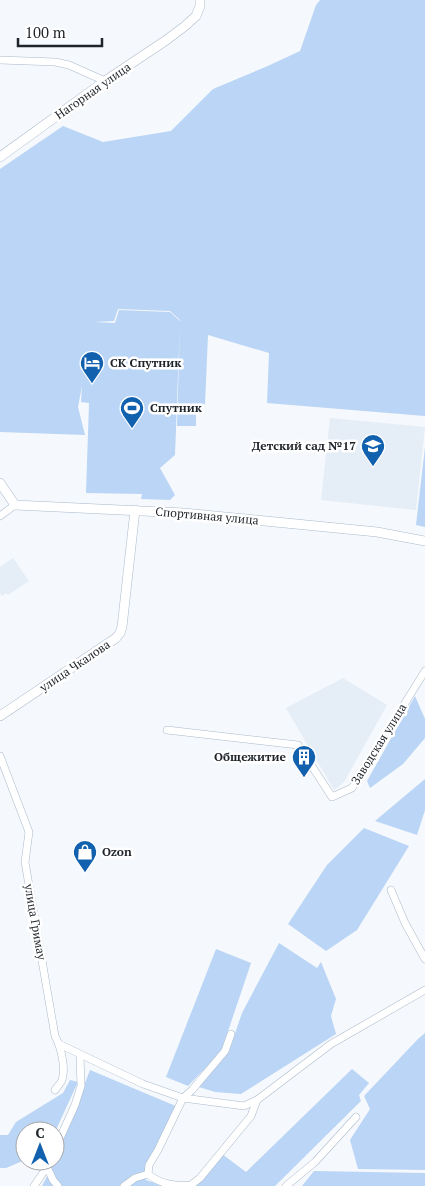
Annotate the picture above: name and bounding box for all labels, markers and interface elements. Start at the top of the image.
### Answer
scale bar [18,15,101,47]
text: 100 m [25,22,66,42]
street label: Нагорная улица [52,59,134,122]
hotel icon: СК Спутник [79,350,105,384]
place label: СК Спутник [110,355,182,370]
sports icon: Спутник [119,395,145,429]
place label: Спутник [150,400,203,415]
school or university icon: Детский сад №17 [360,433,386,467]
place label: Детский сад №17 [252,438,356,453]
street label: Спортивная улица [155,504,259,527]
street label: улица Чкалова [36,637,113,695]
street label: Заводская улица [348,700,410,787]
building icon: Общежитие [291,744,317,778]
place label: Общежитие [214,749,287,764]
shop icon: Ozon [72,839,98,873]
place label: Ozon [102,844,132,859]
street label: улица Гримау [21,882,50,962]
north arrow [15,1121,65,1171]
text: С [35,1123,45,1142]

